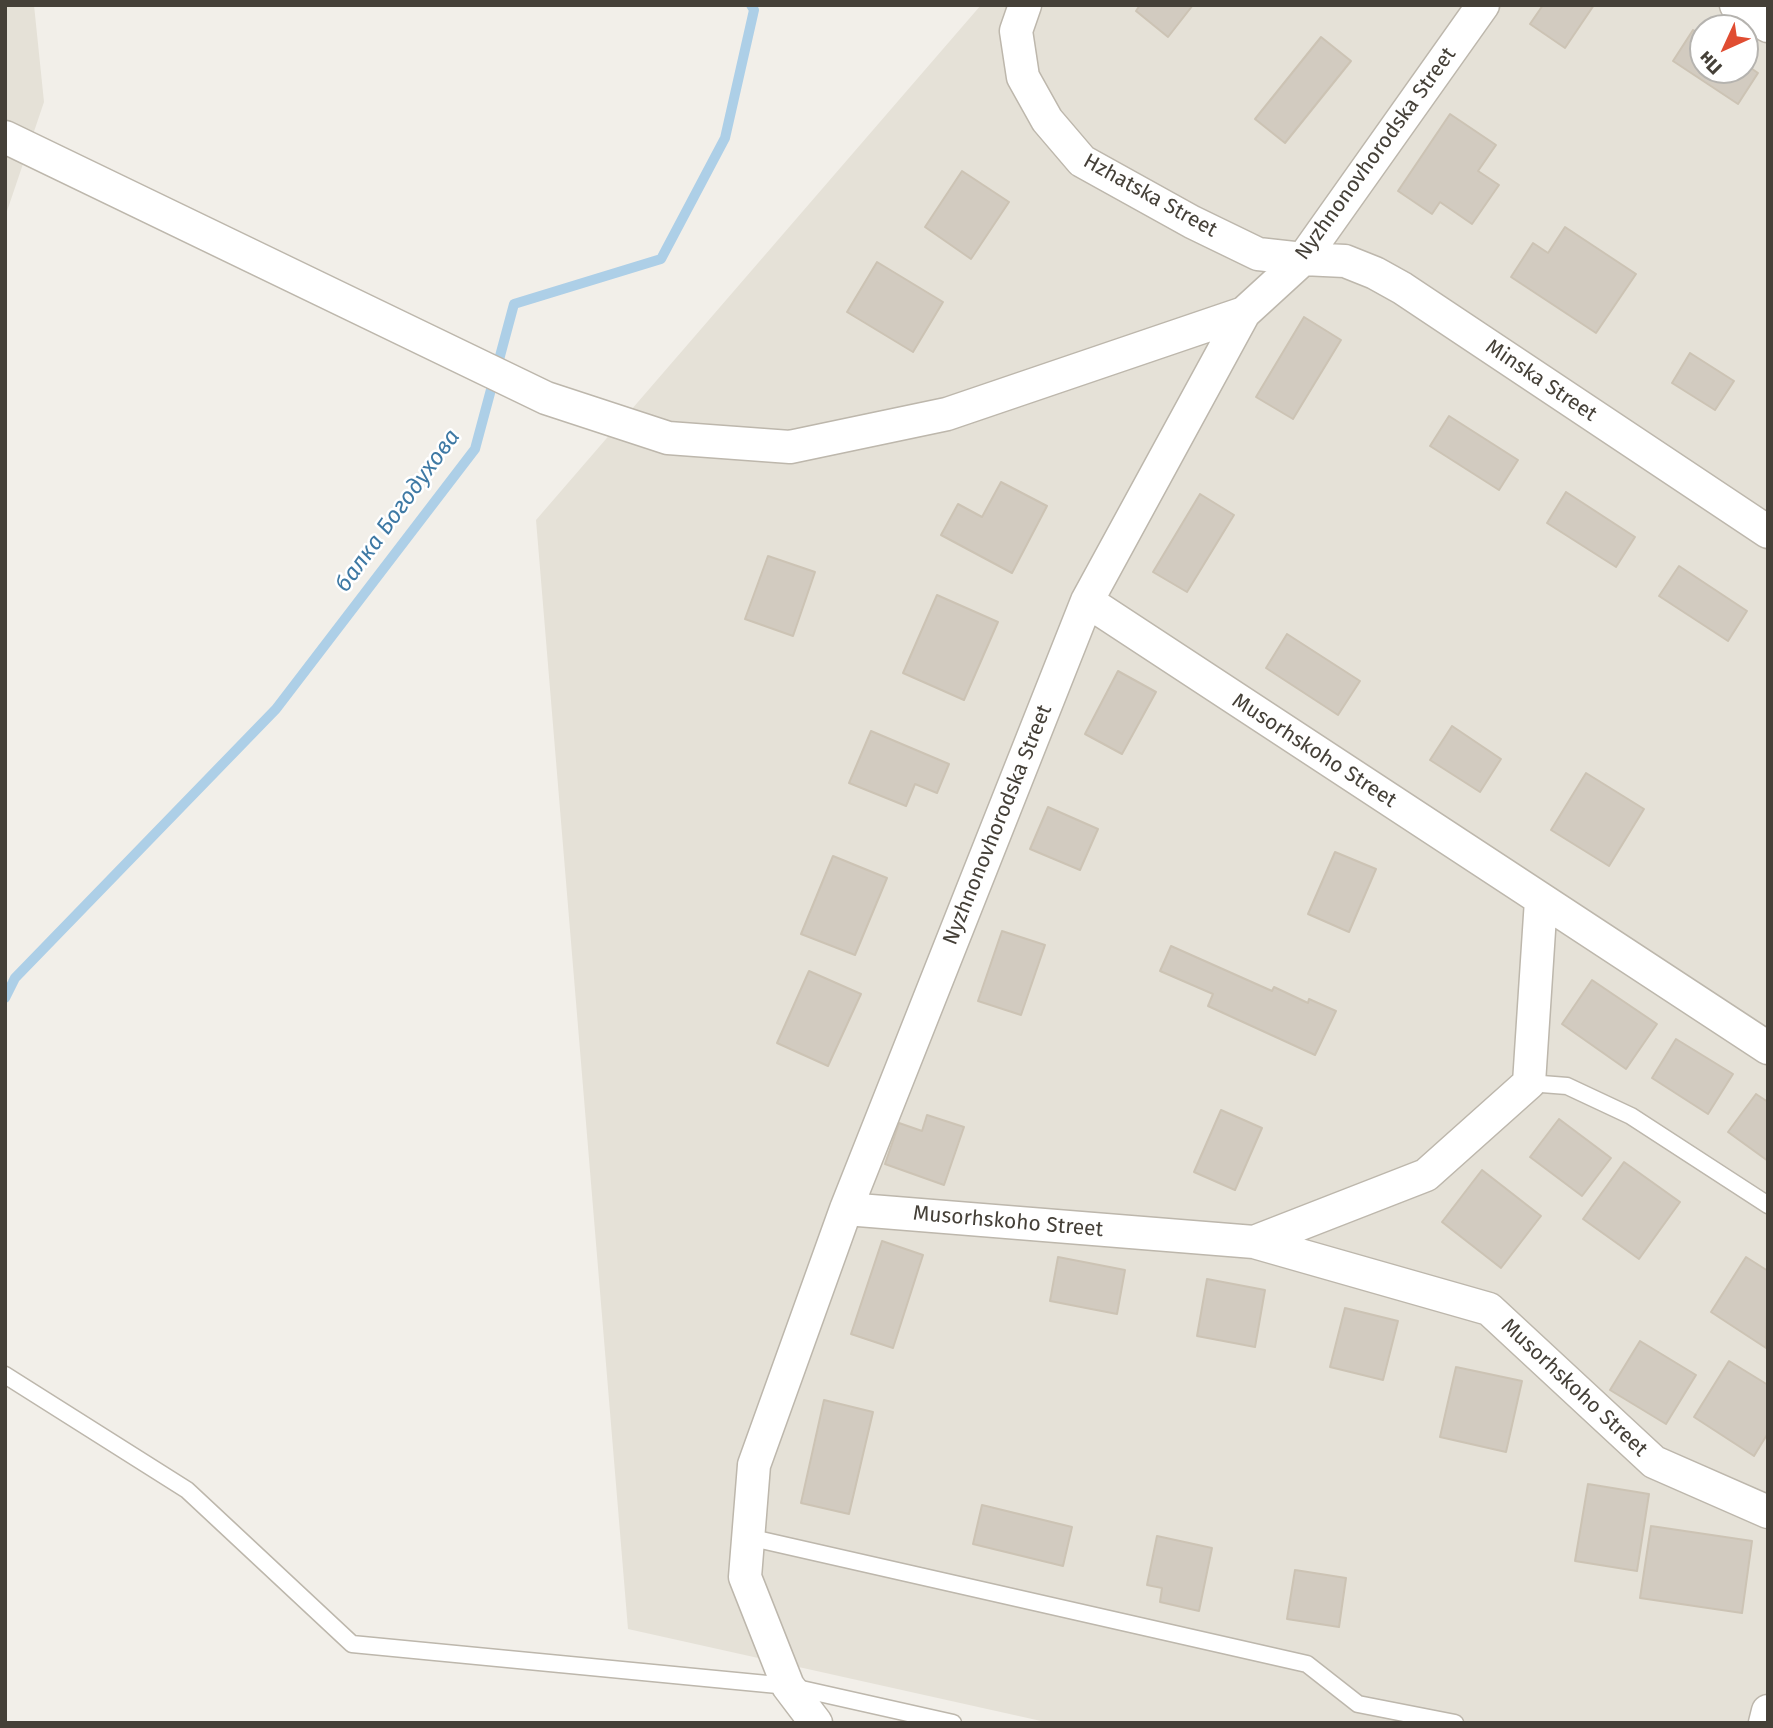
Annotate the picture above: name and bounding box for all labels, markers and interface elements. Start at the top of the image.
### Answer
north arrow [1689,14,1759,84]
street label: Nyzhnonovhorodska Street [1290,43,1462,265]
text: Пн [1694,46,1727,79]
street label: Hzhatska Street [1079,149,1221,243]
street label: Minska Street [1481,335,1601,427]
water label: балка Богодухова [330,424,466,598]
street label: Musorhskoho Street [1227,688,1401,814]
street label: Nyzhnonovhorodska Street [938,701,1058,949]
street label: Musorhskoho Street [912,1201,1104,1243]
street label: Musorhskoho Street [1496,1314,1652,1462]

